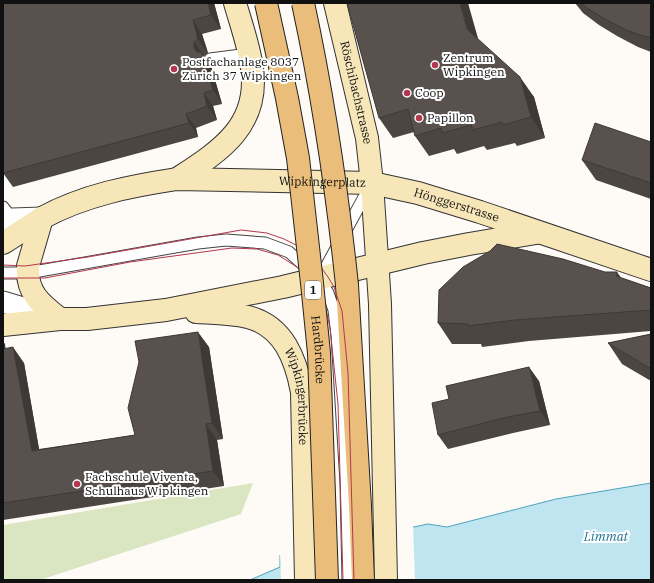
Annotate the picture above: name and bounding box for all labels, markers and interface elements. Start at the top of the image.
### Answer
street label: Röschibachstrasse [337,39,376,145]
place label: Zentrum Wipkingen [443,50,505,79]
place label: Postfachanlage 8037 Zürich 37 Wipkingen [182,54,302,83]
marker: Zentrum Wipkingen [430,60,440,70]
marker: Postfachanlage 8037 Zürich 37 Wipkingen [169,64,179,74]
place label: Coop [415,85,444,100]
marker: Coop [402,88,412,98]
place label: Papillon [427,110,474,125]
marker: Papillon [414,113,424,123]
street label: Wipkingerplatz [279,173,366,190]
street label: Hönggerstrasse [412,184,501,225]
road number: 1 [305,281,321,299]
street label: Hardbrücke [308,315,328,384]
street label: Wipkingerbrücke [282,345,311,445]
place label: Fachschule Viventa, Schulhaus Wipkingen [85,469,209,498]
marker: Fachschule Viventa, Schulhaus Wipkingen [72,479,82,489]
water label: Limmat [583,528,629,545]

